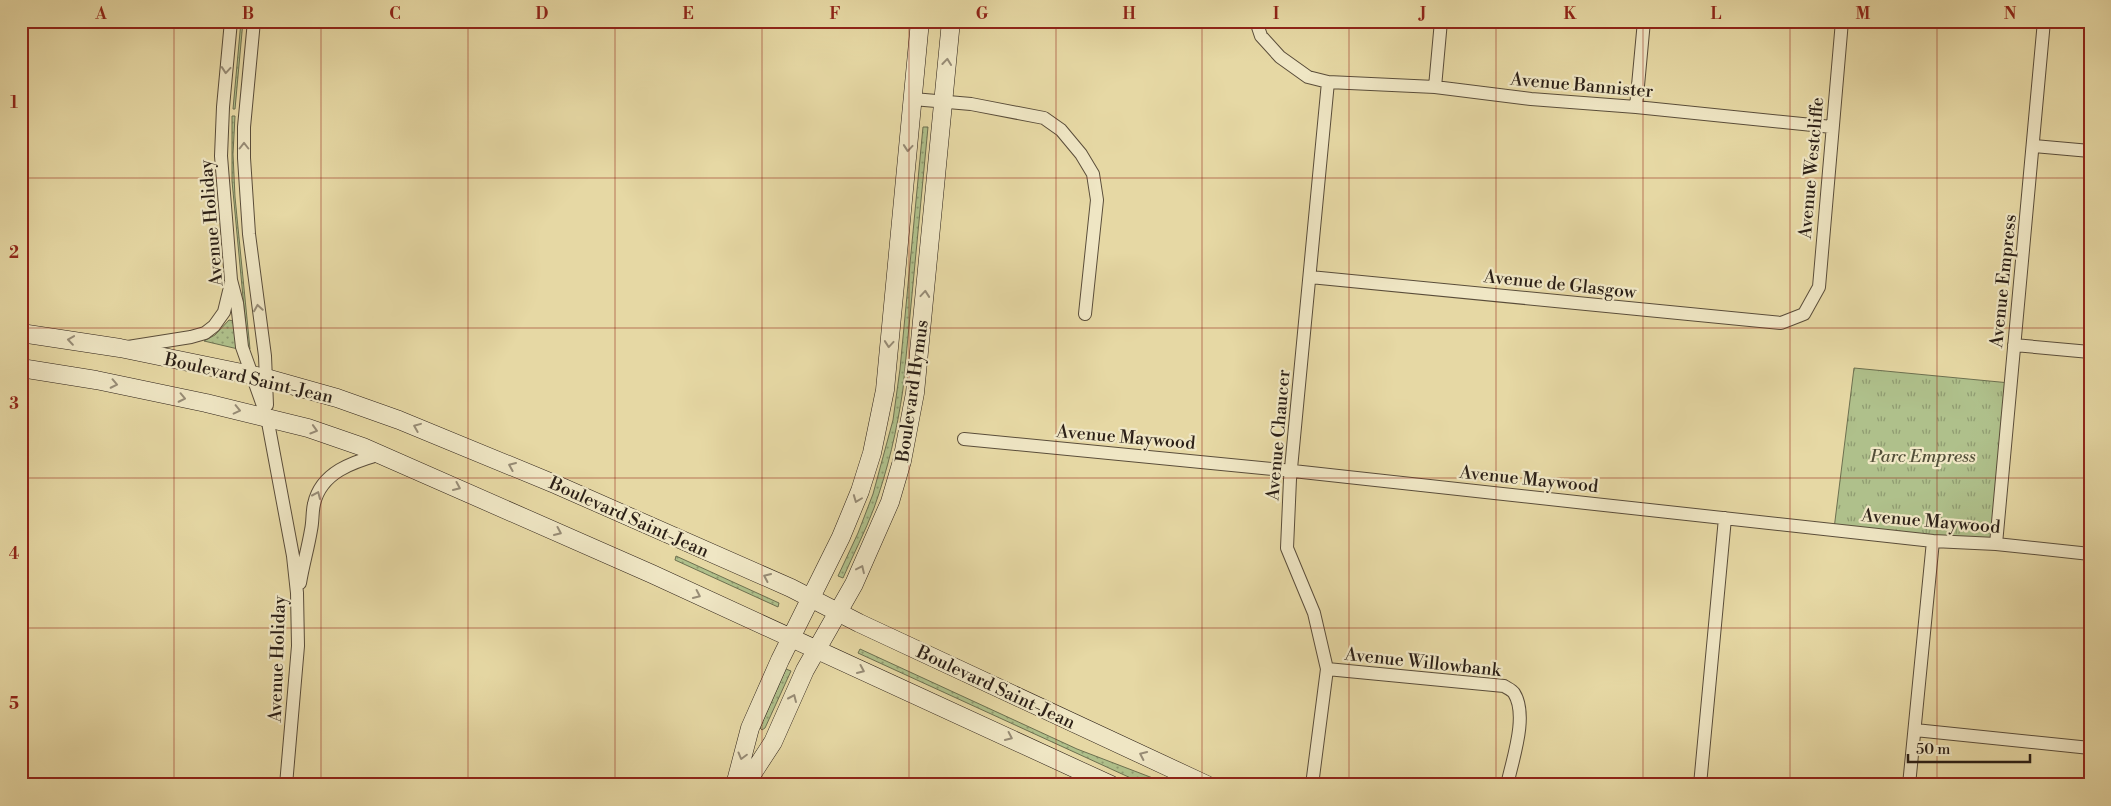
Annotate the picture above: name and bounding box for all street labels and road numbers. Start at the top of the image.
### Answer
street label: Avenue Bannister [1509,68,1655,103]
street label: Avenue Westcliffe [1794,96,1829,241]
street label: Avenue Holiday [194,159,229,288]
street label: Avenue Empress [1985,213,2022,350]
street label: Avenue de Glasgow [1482,265,1638,304]
street label: Boulevard Hymus [891,318,934,465]
street label: Boulevard Saint-Jean [161,348,336,409]
street label: Avenue Chaucer [1261,368,1296,503]
street label: Avenue Maywood [1055,420,1197,455]
street label: Avenue Maywood [1457,461,1600,498]
street label: Boulevard Saint-Jean [544,471,713,563]
street label: Avenue Maywood [1860,504,2002,539]
street label: Avenue Holiday [264,595,291,724]
street label: Boulevard Saint-Jean [912,640,1079,734]
street label: Avenue Willowbank [1343,643,1504,682]

